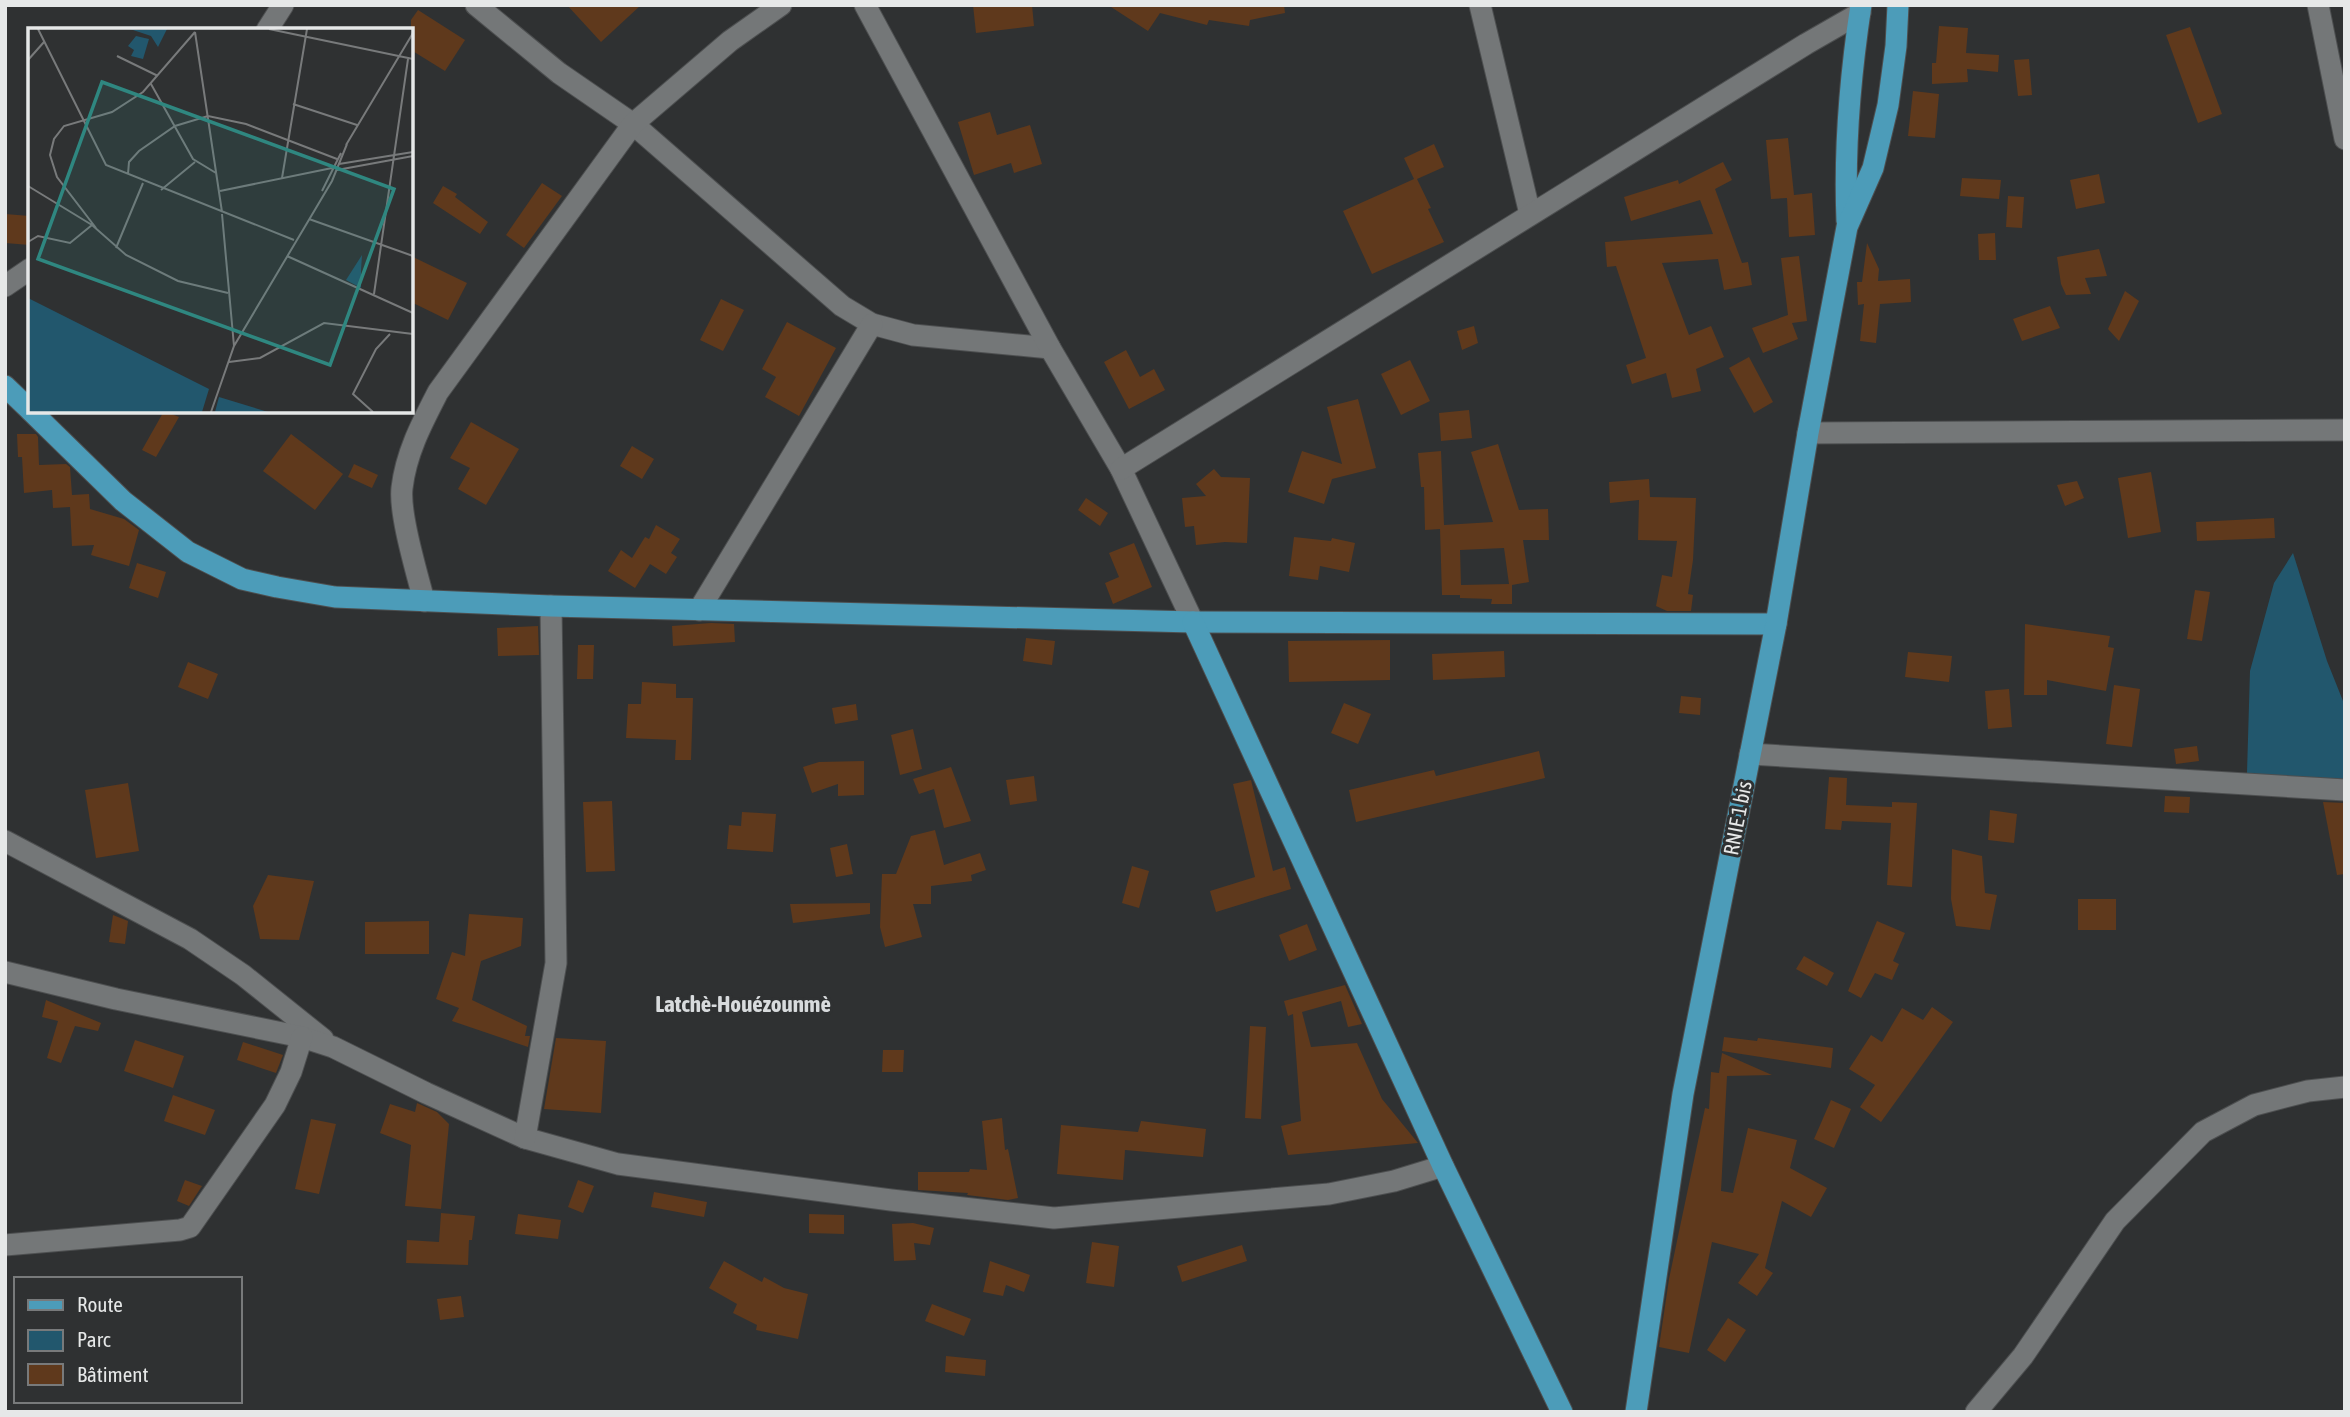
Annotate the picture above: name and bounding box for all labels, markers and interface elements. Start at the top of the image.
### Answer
inset map [28,28,413,413]
street label: RNIE 1 bis [1718,779,1756,857]
district label: Latchè-Houézounmè [655,991,831,1017]
legend [14,1277,242,1403]
text: Route [77,1292,123,1316]
text: Parc [77,1327,111,1351]
text: Bâtiment [77,1362,148,1386]

